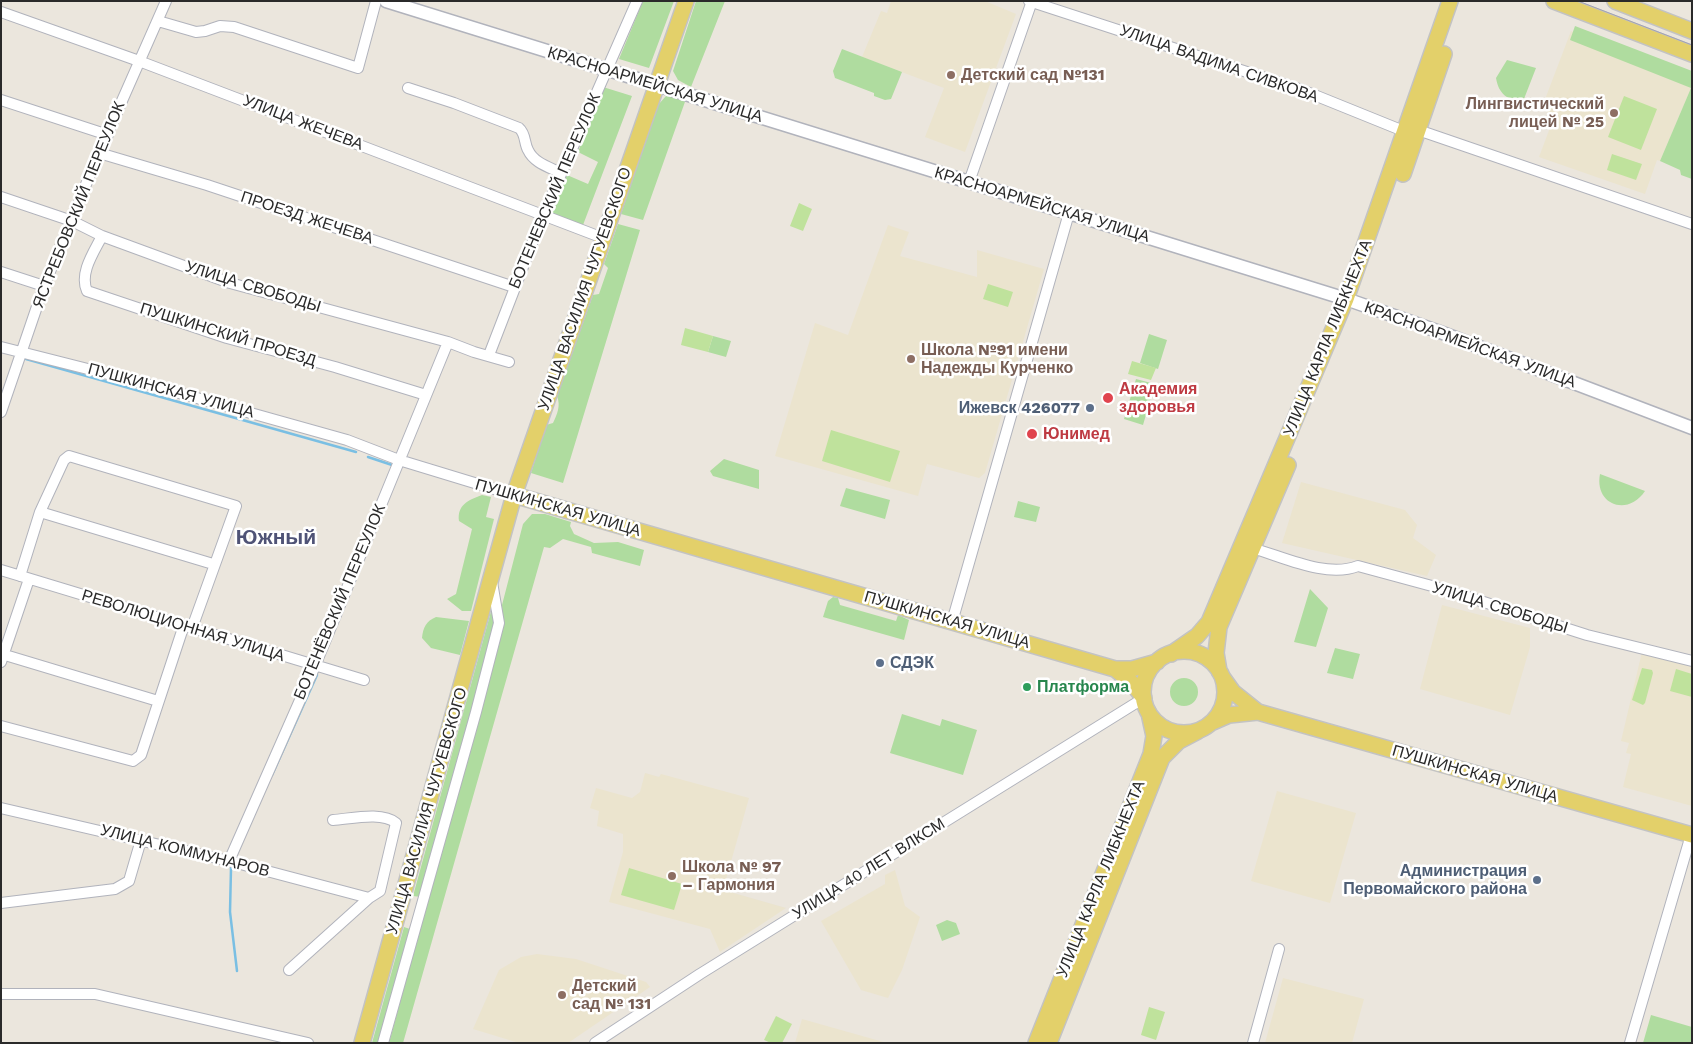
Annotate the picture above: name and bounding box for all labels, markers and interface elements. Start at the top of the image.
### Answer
street label: УЛИЦА ВАДИМА СИВКОВА [1117,21,1321,107]
street label: КРАСНОАРМЕЙСКАЯ УЛИЦА [545,43,765,127]
place label: Детский сад №131 [961,65,1105,85]
marker: Детский сад №131 [945,69,957,81]
street label: БОТЕНЕВСКИЙ ПЕРЕУЛОК [505,90,605,292]
street label: УЛИЦА ЖЕЧЕВА [240,91,366,155]
place label: Лингвистический лицей № 25 [1466,94,1604,132]
street label: ЯСТРЕБОВСКИЙ ПЕРЕУЛОК [29,99,129,311]
marker: Лингвистический лицей № 25 [1608,107,1620,119]
street label: КРАСНОАРМЕЙСКАЯ УЛИЦА [932,163,1152,247]
street label: УЛИЦА ВАСИЛИЯ ЧУГУЕВСКОГО [534,165,636,413]
street label: ПРОЕЗД ЖЕЧЕВА [238,188,376,248]
street label: УЛИЦА КАРЛА ЛИБКНЕХТА [1280,237,1376,439]
street label: УЛИЦА СВОБОДЫ [183,257,323,317]
street label: КРАСНОАРМЕЙСКАЯ УЛИЦА [1362,298,1578,392]
street label: ПУШКИНСКИЙ ПРОЕЗД [138,299,318,371]
place label: Школа №91 имени Надежды Курченко [921,340,1073,378]
marker: Школа №91 имени Надежды Курченко [905,353,917,365]
street label: ПУШКИНСКАЯ УЛИЦА [86,360,256,422]
place label: Академия здоровья [1119,379,1197,417]
marker: Академия здоровья [1101,391,1115,405]
place label: Ижевск 426077 [959,398,1080,418]
marker: Ижевск 426077 [1084,402,1096,414]
place label: Юнимед [1043,424,1110,444]
marker: Юнимед [1025,427,1039,441]
street label: ПУШКИНСКАЯ УЛИЦА [473,475,643,541]
street label: БОТЕНЁВСКИЙ ПЕРЕУЛОК [290,501,390,703]
district label: Южный [236,525,316,551]
street label: УЛИЦА СВОБОДЫ [1430,578,1570,638]
street label: РЕВОЛЮЦИОННАЯ УЛИЦА [79,586,287,666]
street label: ПУШКИНСКАЯ УЛИЦА [862,587,1032,653]
place label: СДЭК [890,653,934,673]
marker: СДЭК [874,657,886,669]
place label: Платформа [1037,677,1129,697]
marker: Платформа [1021,681,1033,693]
street label: УЛИЦА ВАСИЛИЯ ЧУГУЕВСКОГО [382,685,472,937]
street label: ПУШКИНСКАЯ УЛИЦА [1390,741,1560,807]
street label: УЛИЦА КАРЛА ЛИБКНЕХТА [1053,778,1149,980]
street label: УЛИЦА 40 ЛЕТ ВЛКСМ [789,814,949,924]
street label: УЛИЦА КОММУНАРОВ [98,821,272,881]
place label: Школа № 97 – Гармония [682,857,781,895]
place label: Администрация Первомайского района [1343,861,1527,899]
marker: Школа № 97 – Гармония [666,870,678,882]
marker: Администрация Первомайского района [1531,874,1543,886]
place label: Детский сад № 131 [572,976,651,1014]
marker: Детский сад № 131 [556,989,568,1001]

